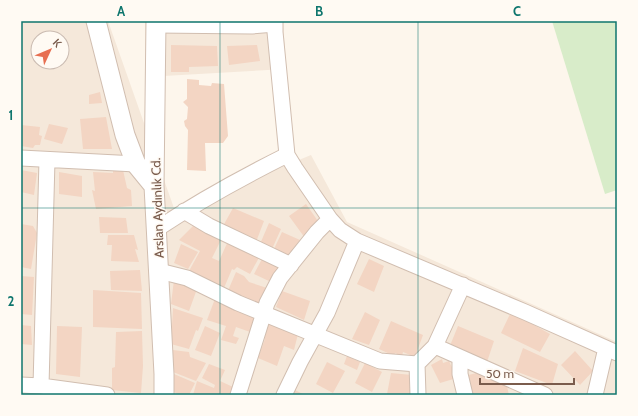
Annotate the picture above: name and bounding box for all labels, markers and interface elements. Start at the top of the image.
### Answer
text: A [117,3,126,19]
text: B [315,3,323,19]
text: C [513,3,521,19]
north arrow [30,30,70,70]
text: K [50,36,65,50]
text: 1 [9,107,13,123]
street label: Arslan Aydınlık Cd. [147,157,167,258]
text: 2 [8,293,15,309]
scale bar [480,360,574,386]
text: 50 m [486,366,514,381]

